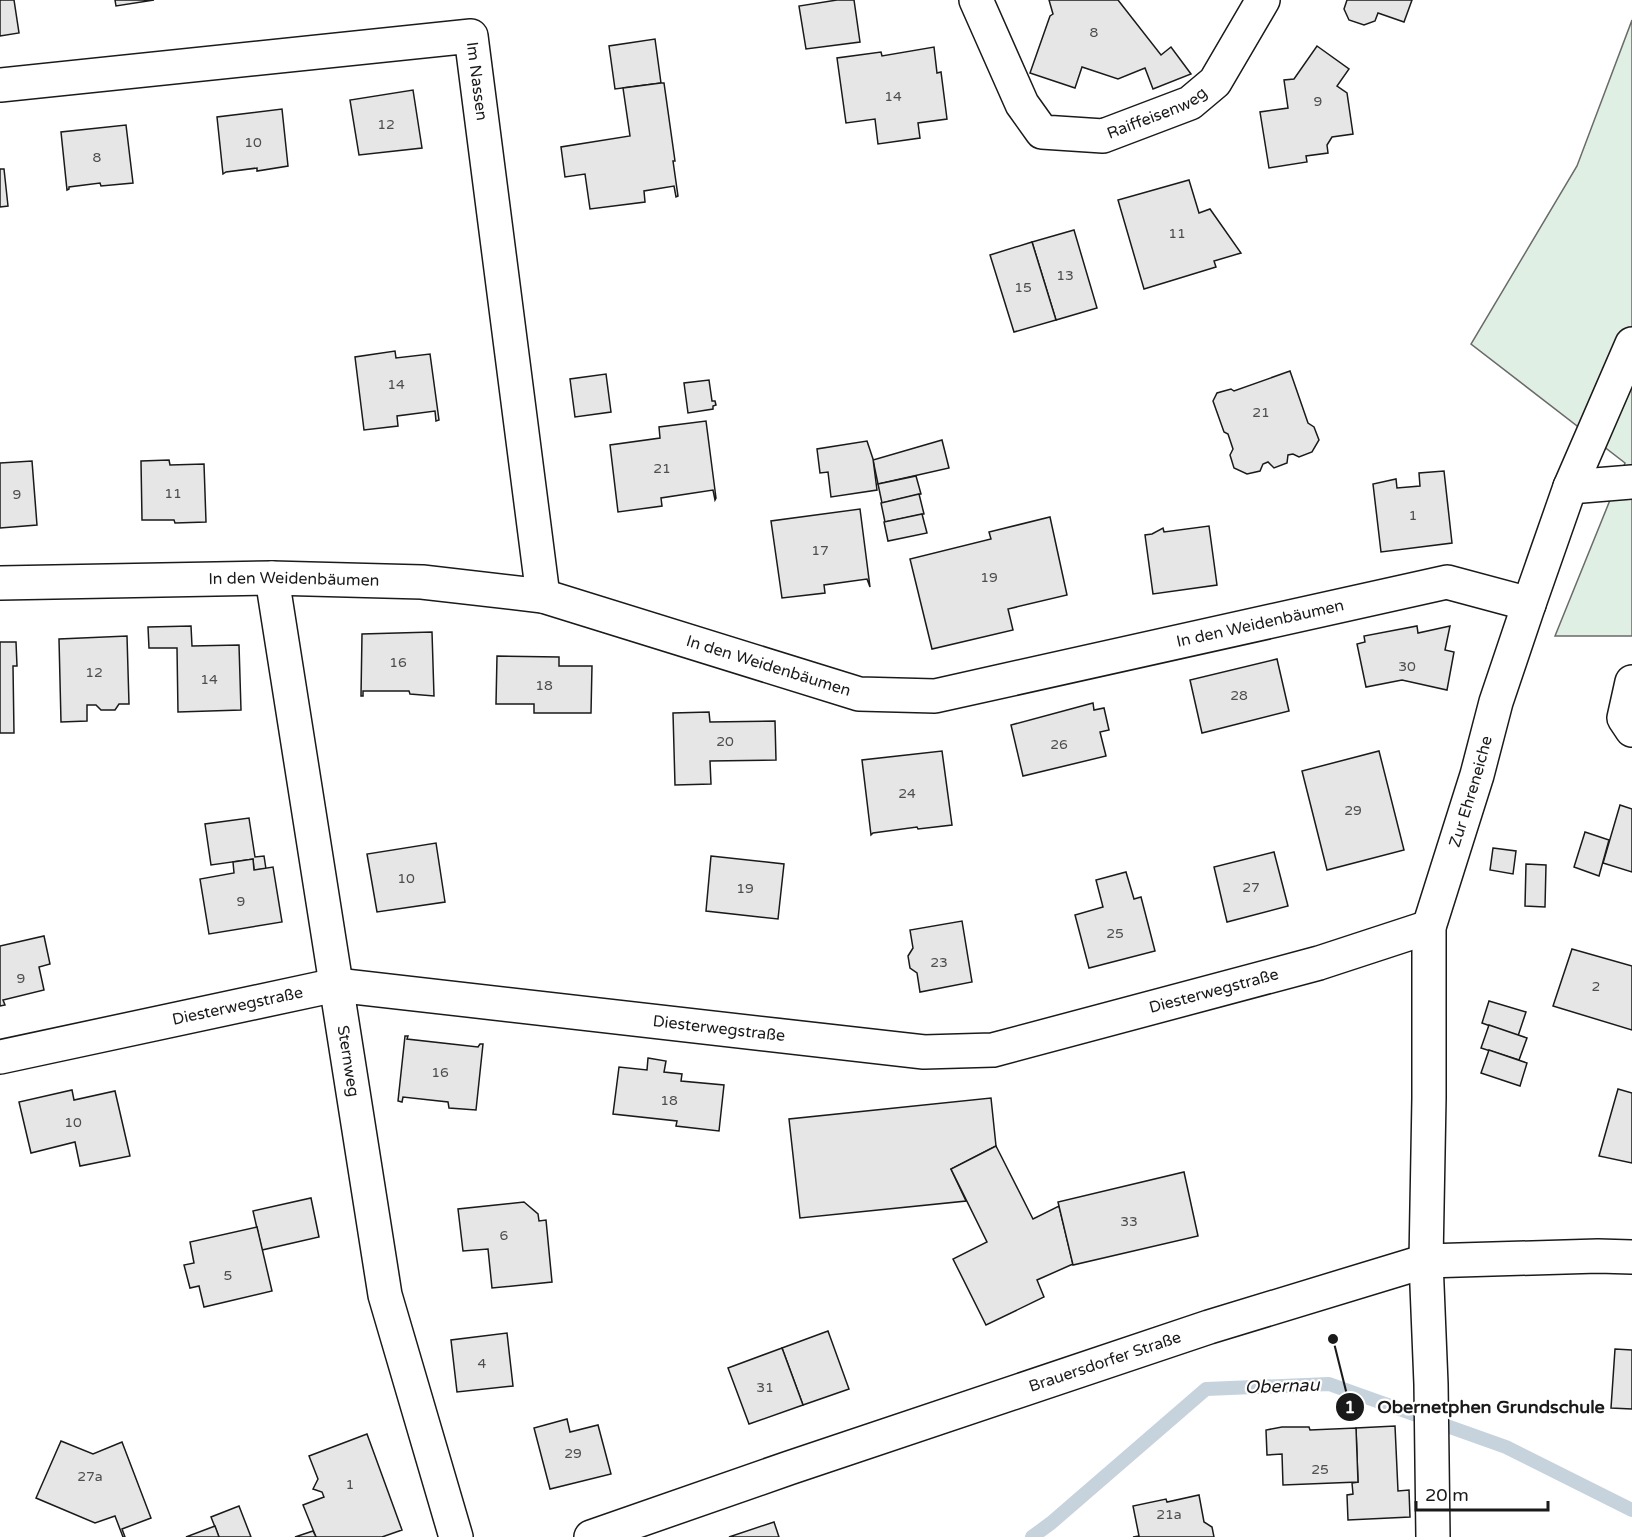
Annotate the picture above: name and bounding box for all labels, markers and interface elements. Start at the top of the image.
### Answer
house number: 8 [1090,24,1099,41]
street label: Im Nassen [462,40,492,122]
street label: Raiffeisenweg [1104,83,1211,144]
house number: 14 [884,88,902,105]
house number: 9 [1314,93,1322,110]
house number: 12 [377,116,395,133]
house number: 10 [244,134,262,151]
house number: 8 [93,149,102,166]
house number: 11 [1168,225,1186,242]
house number: 13 [1056,267,1074,284]
house number: 15 [1014,279,1032,296]
house number: 14 [387,376,405,393]
house number: 21 [1252,404,1270,421]
house number: 21 [653,460,671,477]
house number: 11 [164,485,182,502]
house number: 9 [13,486,21,503]
house number: 1 [1409,507,1417,524]
house number: 17 [811,542,829,559]
street label: In den Weidenbäumen [208,568,380,591]
house number: 19 [980,569,998,586]
street label: In den Weidenbäumen [1175,595,1346,652]
street label: In den Weidenbäumen [684,631,853,701]
house number: 16 [389,654,407,671]
house number: 30 [1398,658,1416,675]
house number: 12 [85,664,103,681]
house number: 14 [200,671,218,688]
house number: 18 [535,677,553,694]
house number: 28 [1230,687,1248,704]
house number: 20 [716,733,734,750]
street label: Zur Ehreneiche [1445,734,1497,850]
house number: 26 [1050,736,1068,753]
house number: 24 [898,785,916,802]
house number: 29 [1344,802,1362,819]
house number: 10 [397,870,415,887]
house number: 27 [1242,879,1260,896]
house number: 19 [736,880,754,897]
house number: 9 [237,893,245,910]
house number: 25 [1106,925,1124,942]
house number: 23 [930,954,948,971]
street label: Diesterwegstraße [1147,964,1281,1018]
house number: 9 [17,970,25,987]
house number: 2 [1592,978,1600,995]
street label: Diesterwegstraße [170,982,305,1030]
street label: Diesterwegstraße [652,1011,786,1046]
street label: Sternweg [333,1024,364,1098]
house number: 16 [431,1064,449,1081]
house number: 18 [660,1092,678,1109]
house number: 10 [64,1114,82,1131]
house number: 33 [1120,1213,1138,1230]
house number: 6 [500,1227,509,1244]
house number: 5 [224,1267,232,1284]
street label: Brauersdorfer Straße [1026,1327,1184,1397]
house number: 4 [478,1355,487,1372]
water label: Obernau [1244,1374,1321,1398]
house number: 31 [756,1379,774,1396]
callout: Obernetphen Grundschule [1335,1389,1617,1425]
text: 1 [1344,1396,1356,1418]
text: Obernetphen Grundschule [1377,1396,1605,1418]
house number: 29 [564,1445,582,1462]
house number: 25 [1311,1461,1329,1478]
house number: 27a [77,1468,103,1485]
scale bar [1416,1474,1548,1512]
house number: 1 [346,1476,354,1493]
text: 20 m [1425,1484,1469,1506]
house number: 21a [1156,1506,1182,1523]

